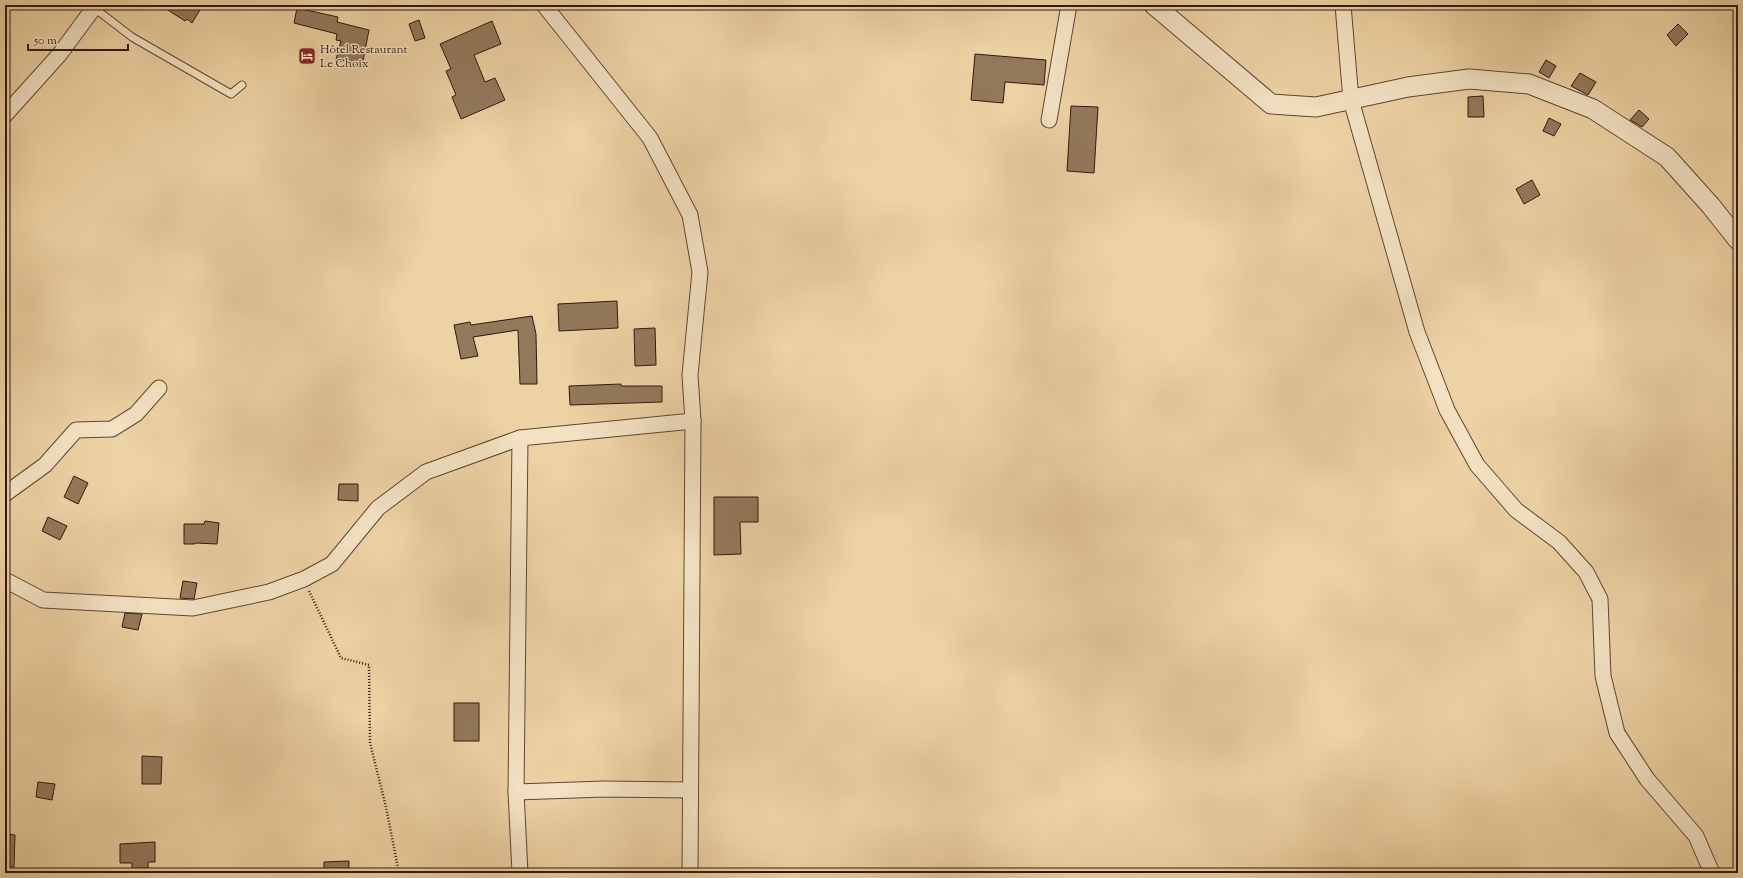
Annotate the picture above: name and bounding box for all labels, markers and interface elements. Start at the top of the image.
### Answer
scale bar [28,26,128,52]
text: 50 m [33,32,57,50]
place label: Hôtel Restaurant Le Choix [320,41,408,73]
hotel icon: Hôtel Restaurant Le Choix [297,46,317,66]

